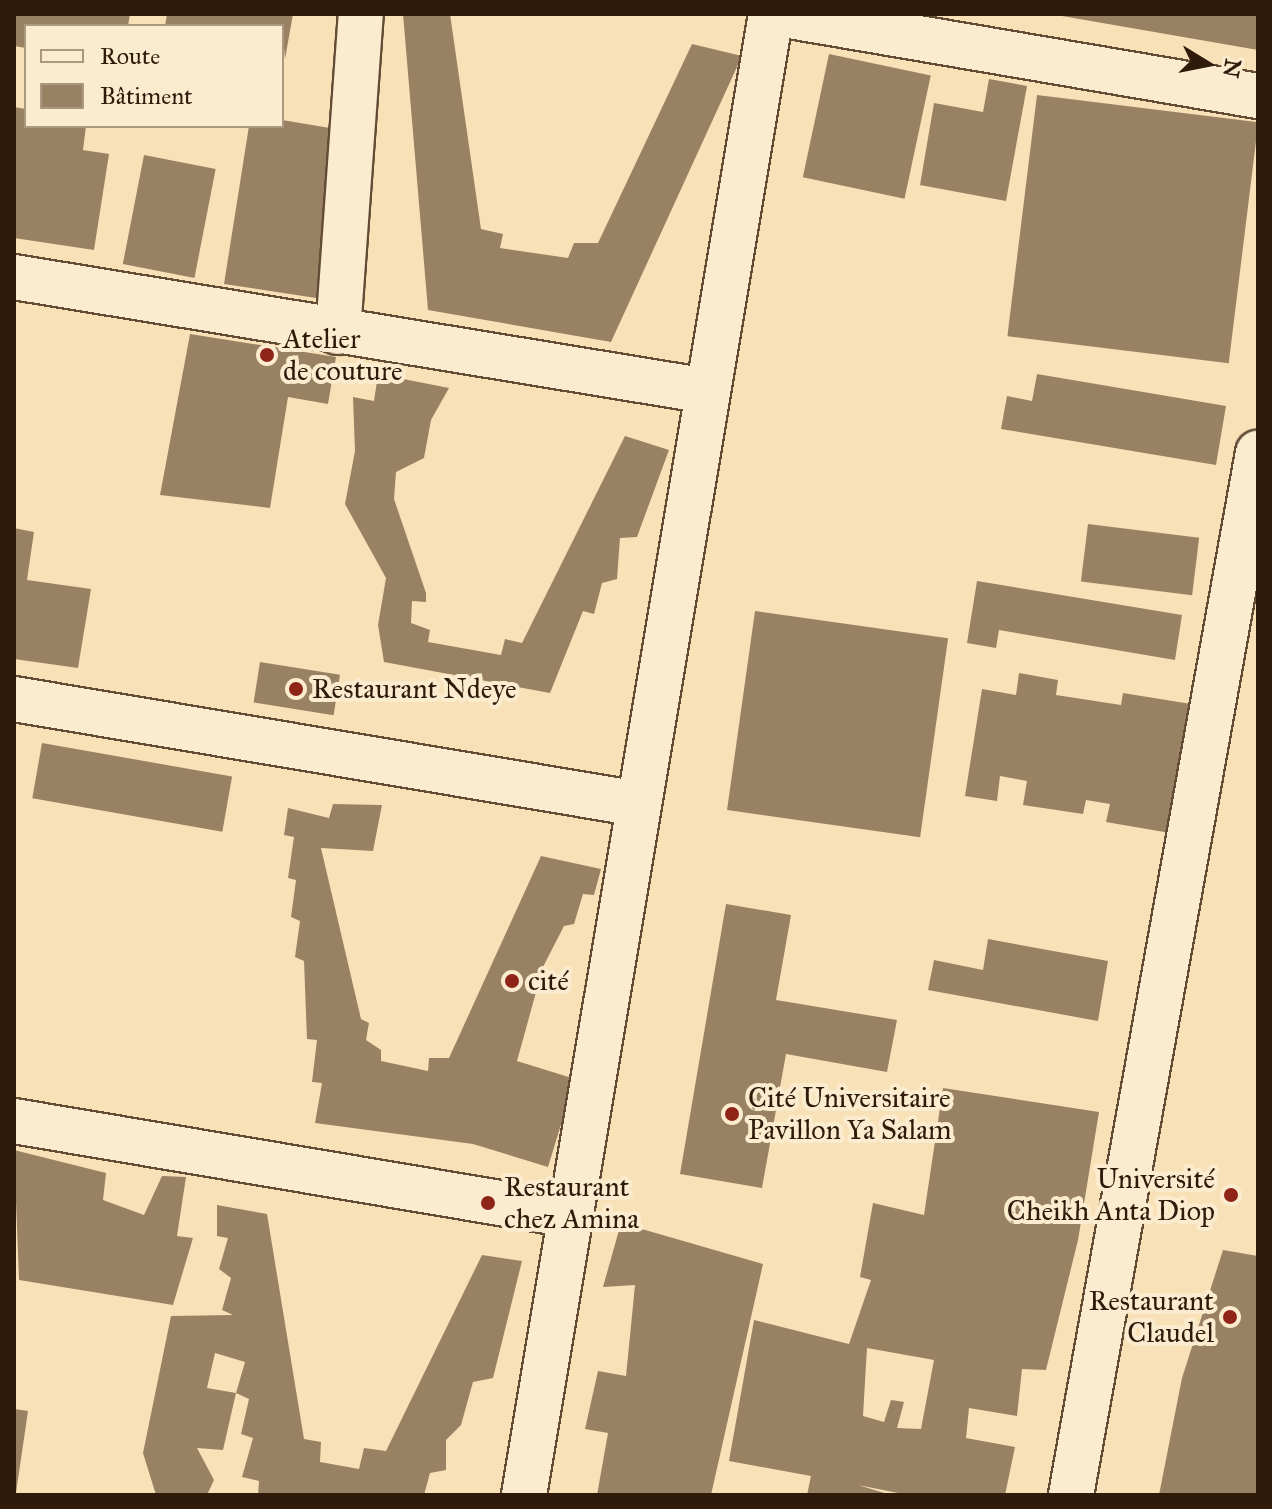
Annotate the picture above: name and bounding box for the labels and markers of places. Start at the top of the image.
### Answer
place label: Atelier de couture [283,322,403,388]
marker: Atelier de couture [258,346,276,364]
place label: Restaurant Ndeye [312,672,517,706]
marker: Restaurant Ndeye [287,680,305,698]
place label: cité [528,964,569,998]
marker: cité [503,972,521,990]
place label: Cité Universitaire Pavillon Ya Salam [748,1081,952,1147]
marker: Cité Universitaire Pavillon Ya Salam [723,1105,741,1123]
place label: Université Cheikh Anta Diop [1007,1162,1215,1228]
place label: Restaurant chez Amina [504,1170,639,1236]
marker: Université Cheikh Anta Diop [1222,1186,1240,1204]
marker: Restaurant chez Amina [479,1194,497,1212]
place label: Restaurant Claudel [1089,1284,1214,1350]
marker: Restaurant Claudel [1221,1308,1239,1326]

